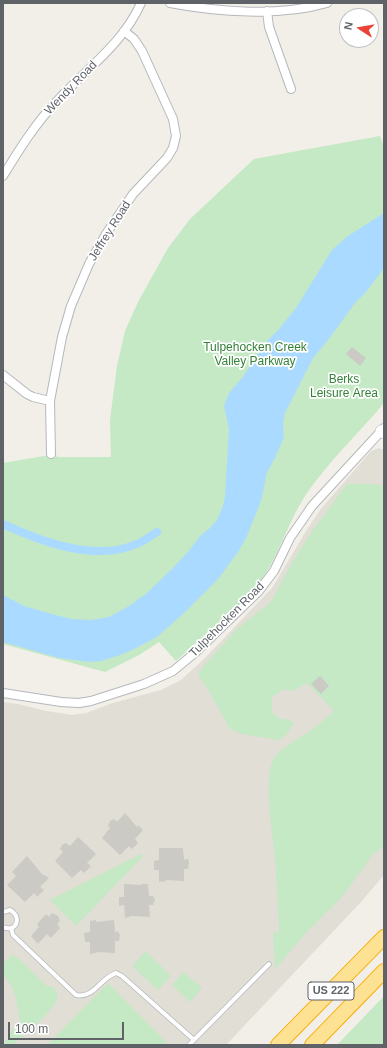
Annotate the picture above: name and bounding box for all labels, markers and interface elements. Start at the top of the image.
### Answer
north arrow [339,8,379,48]
text: N [342,21,355,31]
street label: Wendy Road [42,58,100,118]
street label: Jeffrey Road [86,198,134,264]
park label: Tulpehocken Creek Valley Parkway [203,341,307,369]
park label: Berks Leisure Area [310,373,378,401]
street label: Tulpehocken Road [186,579,268,661]
road number: US 222 [308,982,354,1000]
scale bar [10,1014,126,1040]
text: 100 m [15,1022,48,1036]

